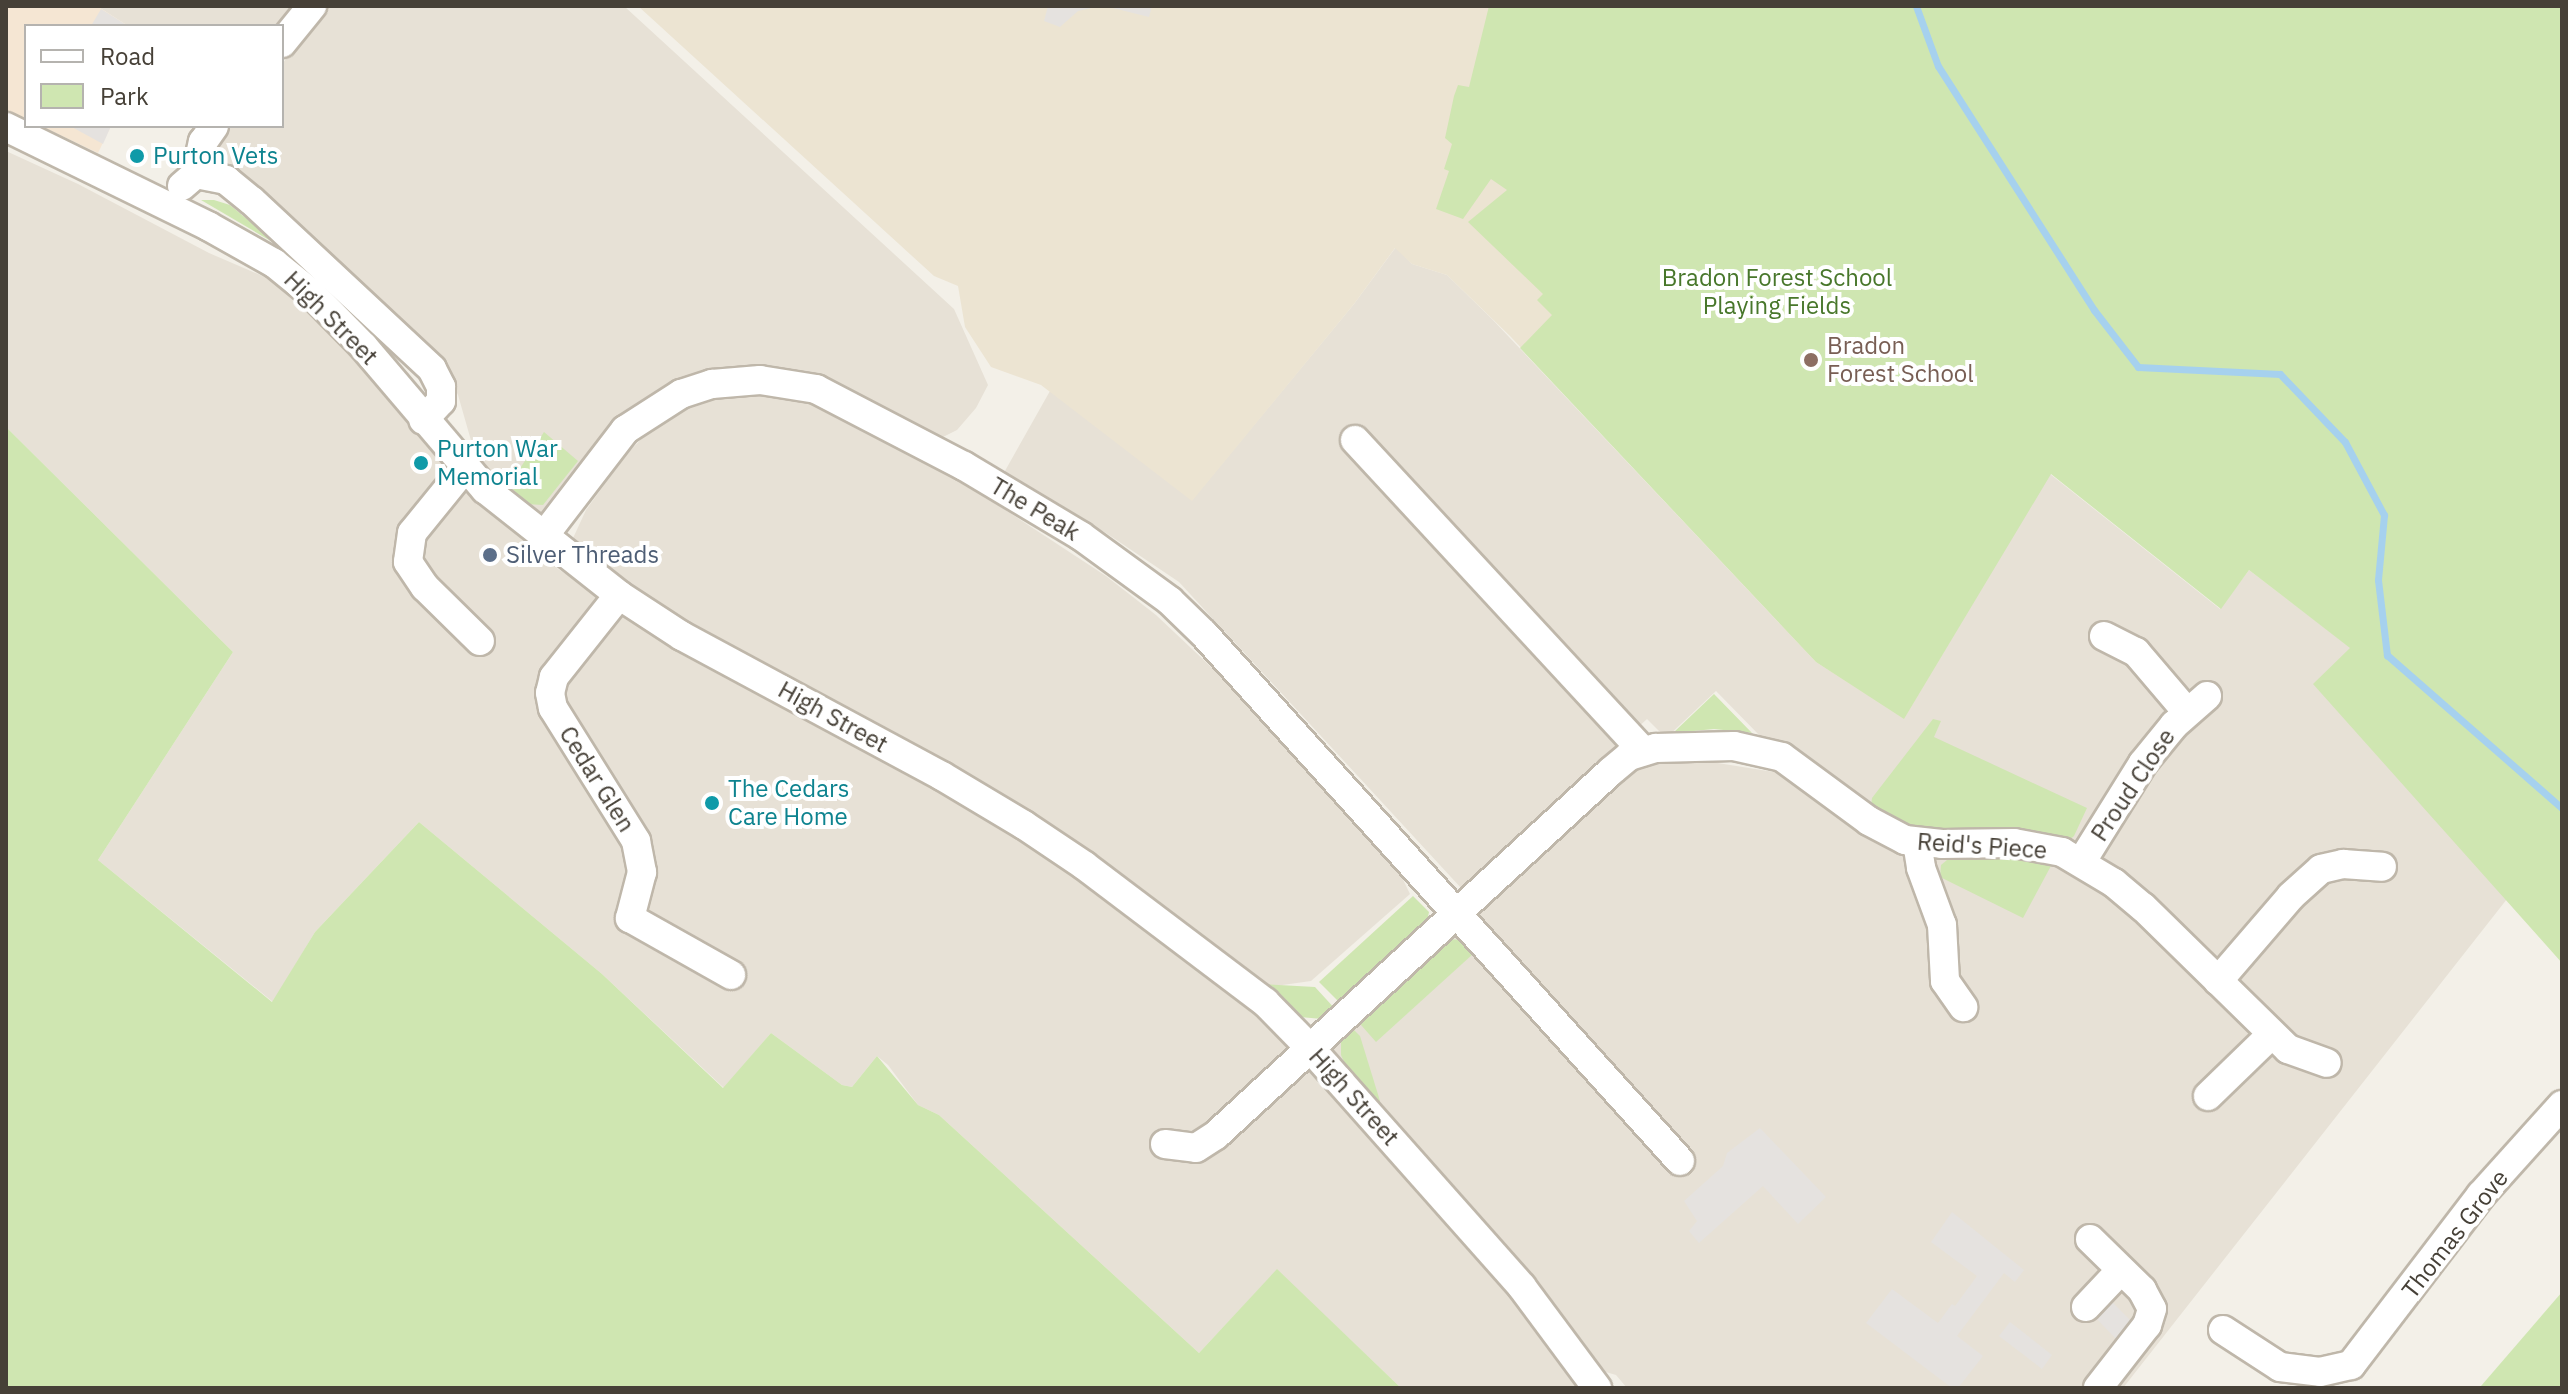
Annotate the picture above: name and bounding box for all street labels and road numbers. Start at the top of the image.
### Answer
street label: High Street [278,265,384,371]
street label: The Peak [985,471,1085,547]
street label: High Street [773,675,893,759]
street label: Cedar Glen [553,721,641,837]
street label: Proud Close [2085,723,2181,847]
street label: Reid's Piece [1916,827,2048,865]
street label: High Street [1303,1042,1405,1152]
street label: Thomas Grove [2396,1164,2514,1304]

